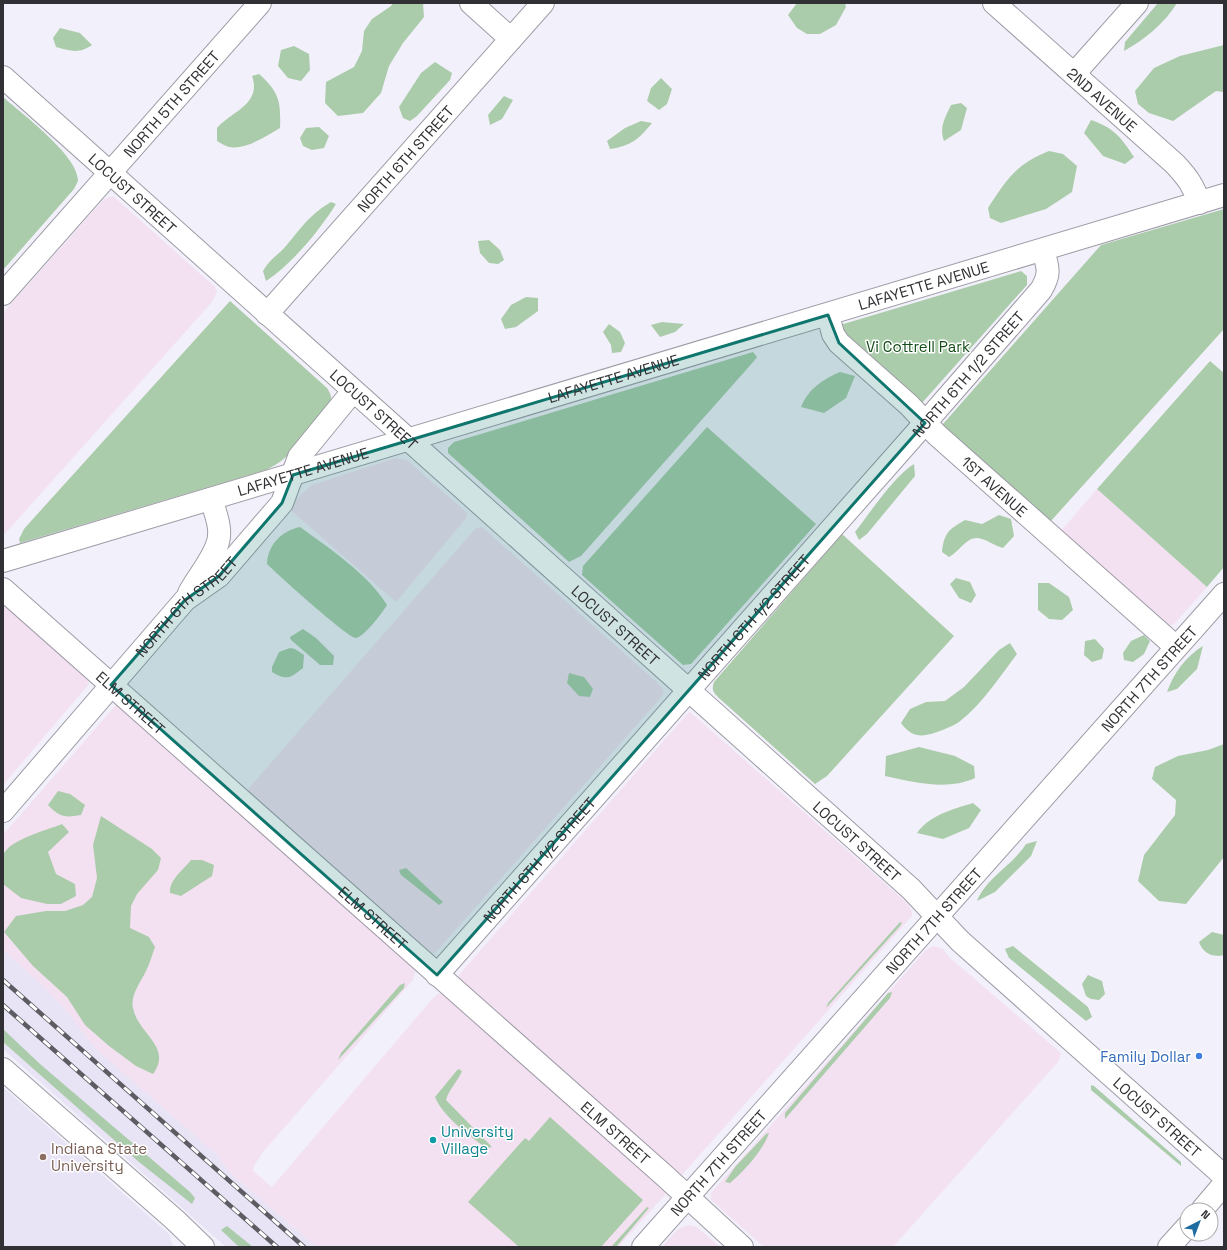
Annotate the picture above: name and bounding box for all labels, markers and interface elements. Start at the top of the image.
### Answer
street label: NORTH 5TH STREET [119,46,223,161]
street label: 2ND AVENUE [1063,63,1141,136]
street label: NORTH 6TH STREET [353,101,458,216]
street label: LOCUST STREET [85,149,181,237]
street label: LAFAYETTE AVENUE [856,256,991,314]
street label: NORTH 6TH 1/2 STREET [908,307,1028,441]
park label: Vi Cottrell Park [866,337,970,356]
street label: LAFAYETTE AVENUE [545,350,681,407]
street label: LOCUST STREET [326,365,422,453]
street label: LAFAYETTE AVENUE [235,443,371,500]
street label: 1ST AVENUE [958,452,1032,520]
street label: NORTH 6TH 1/2 STREET [693,550,814,684]
street label: NORTH 6TH STREET [131,552,241,661]
street label: LOCUST STREET [568,581,664,669]
street label: NORTH 7TH STREET [1097,621,1201,735]
street label: ELM STREET [92,667,170,738]
street label: NORTH 6TH 1/2 STREET [479,793,600,926]
street label: LOCUST STREET [809,797,905,885]
street label: NORTH 7TH STREET [881,863,986,978]
street label: ELM STREET [335,882,412,953]
place label: Family Dollar [1100,1047,1191,1066]
marker: Family Dollar [1194,1051,1204,1061]
street label: LOCUST STREET [1110,1073,1206,1161]
street label: ELM STREET [577,1097,654,1168]
street label: NORTH 7TH STREET [666,1105,770,1220]
place label: University Village [441,1122,514,1158]
marker: University Village [428,1135,438,1145]
place label: Indiana State University [51,1139,147,1175]
marker: Indiana State University [38,1152,48,1162]
north arrow [1179,1202,1219,1242]
text: N [1198,1207,1213,1222]

